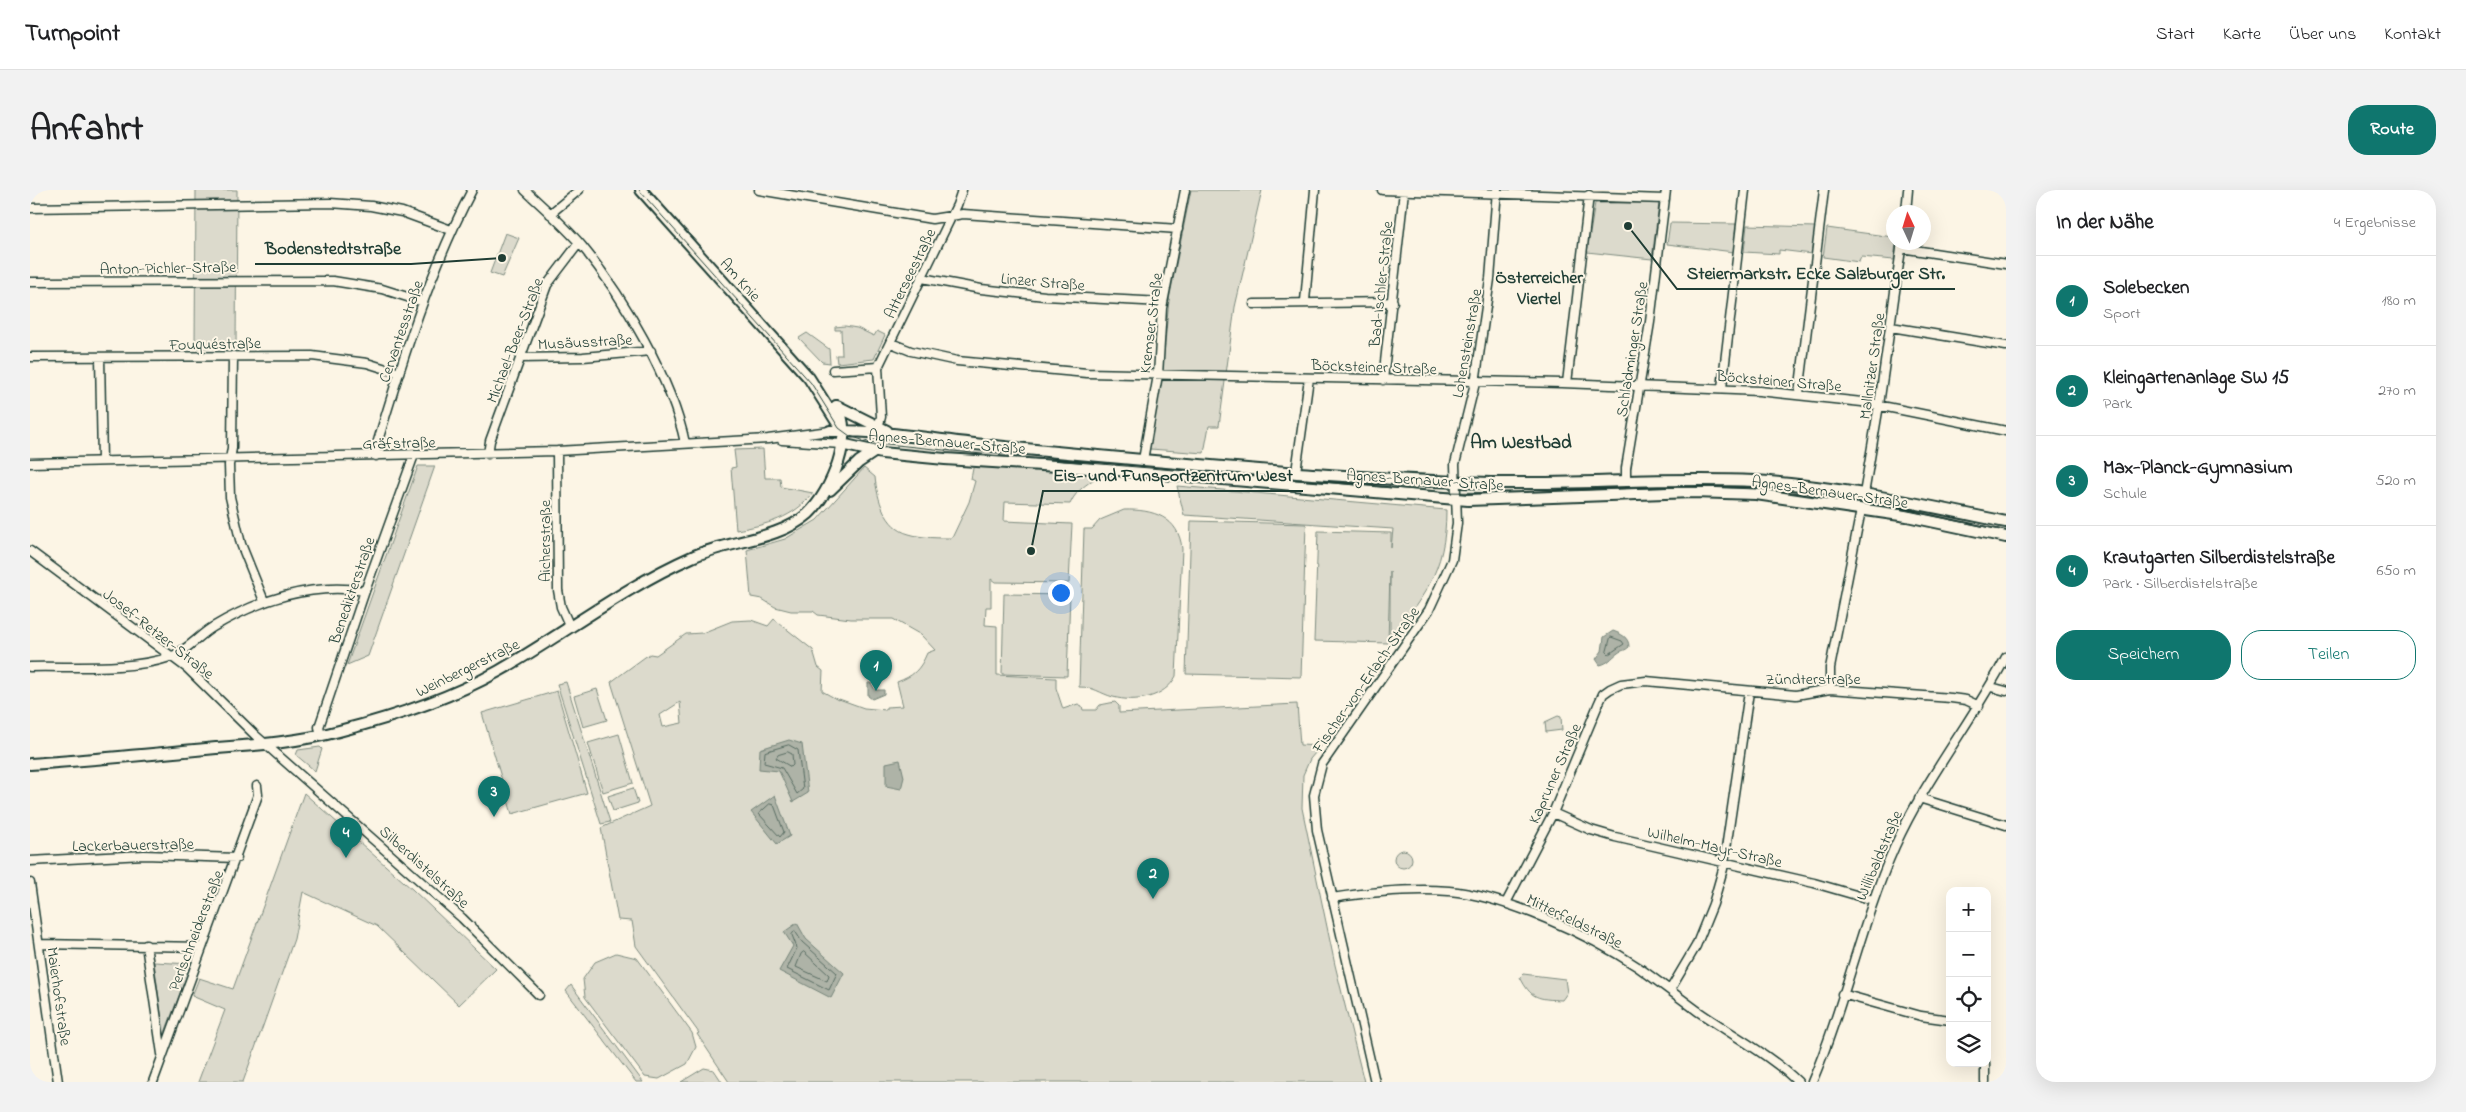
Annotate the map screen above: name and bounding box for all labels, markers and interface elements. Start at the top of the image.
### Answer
text: Turnpoint [25,17,120,52]
text: Start [2156,22,2195,48]
text: Karte [2223,22,2261,48]
text: Über uns [2289,22,2356,48]
text: Kontakt [2384,22,2441,48]
text: Anfahrt [30,105,143,156]
button: Route [2348,105,2436,155]
north arrow [1886,205,1931,250]
text: In der Nähe [2056,208,2154,238]
text: 4 Ergebnisse [2334,211,2416,235]
street label: Bad-Ischler-Straße [1363,219,1401,349]
street label: Atterseestraße [879,224,943,323]
callout: Bodenstedtstraße [255,231,411,264]
text: Bodenstedtstraße [264,237,402,263]
street label: Am Knie [713,253,766,308]
street label: Anton-Pichler-Straße [99,256,237,282]
callout: Steiermarkstr. Ecke Salzburger Str. [1677,256,1955,289]
text: Steiermarkstr. Ecke Salzburger Str. [1687,262,1945,289]
district label: Österreicher Viertel [1495,266,1583,313]
street label: Linzer Straße [1000,267,1087,299]
street label: Kremser Straße [1134,271,1170,375]
street label: Michael-Beer-Straße [481,274,551,407]
text: Solebecken [2103,275,2189,302]
street label: Cervantesstraße [373,276,431,386]
street label: Schladminger Straße [1610,279,1656,419]
street label: Lohensteinstraße [1447,286,1490,400]
text: 1 [2069,289,2075,313]
text: 180 m [2382,289,2416,313]
text: Sport [2103,302,2141,326]
street label: Mallnitzer Straße [1854,311,1892,421]
street label: Musäusstraße [537,328,634,357]
street label: Fouquéstraße [168,332,262,358]
street label: Böcksteiner Straße [1310,354,1438,382]
street label: Böcksteiner Straße [1714,364,1843,399]
text: Kleingartenanlage SW 15 [2103,365,2289,392]
text: 2 [2068,379,2076,403]
text: 270 m [2378,379,2416,403]
text: Park [2103,392,2132,416]
street label: Agnes-Bernauer-Straße [867,424,1027,462]
district label: Am Westbad [1470,430,1572,457]
street label: Gräfstraße [362,431,437,457]
text: Max-Planck-Gymnasium [2103,455,2293,482]
callout: Eis- und Funsportzentrum West [1043,458,1303,491]
text: Eis- und Funsportzentrum West [1053,464,1294,490]
street label: Agnes-Bernauer-Straße [1345,464,1505,499]
text: 3 [2069,469,2075,493]
text: 520 m [2376,469,2416,493]
street label: Agnes-Bernauer-Straße [1750,470,1910,516]
text: Schule [2103,482,2147,506]
street label: Aicherstraße [534,499,558,582]
street label: Benedikterstraße [323,533,383,648]
text: Krautgarten Silberdistelstraße [2103,545,2335,572]
text: 4 [2069,559,2075,583]
text: 650 m [2376,559,2416,583]
text: Park · Silberdistelstraße [2103,572,2258,596]
your location [1048,580,1074,606]
street label: Josef-Retzer-Straße [97,583,219,686]
street label: Fischer-von-Erlach-Straße [1306,601,1427,759]
button: Speichern [2056,630,2231,680]
button: Teilen [2241,630,2416,680]
street label: Weinbergerstraße [412,633,525,704]
pin: 1 [860,650,892,691]
street label: Zündterstraße [1765,668,1861,692]
street label: Kapruner Straße [1523,719,1589,828]
pin: 3 [478,776,510,817]
street label: Willibaldstraße [1850,806,1910,905]
pin: 4 [330,817,362,858]
street label: Silberdistelstraße [373,820,475,915]
street label: Wilhelm-Mayr-Straße [1645,821,1785,875]
street label: Lackerbauerstraße [72,833,195,859]
pin: 2 [1137,858,1169,899]
street label: Perlschneiderstraße [163,866,231,995]
map controls [1946,887,1991,1067]
button: + [1946,887,1991,932]
street label: Mitterfeldstraße [1522,888,1627,956]
button: − [1946,932,1991,977]
street label: Maierhofstraße [39,945,77,1048]
button: locate [1946,977,1991,1022]
button: layers [1946,1022,1991,1067]

